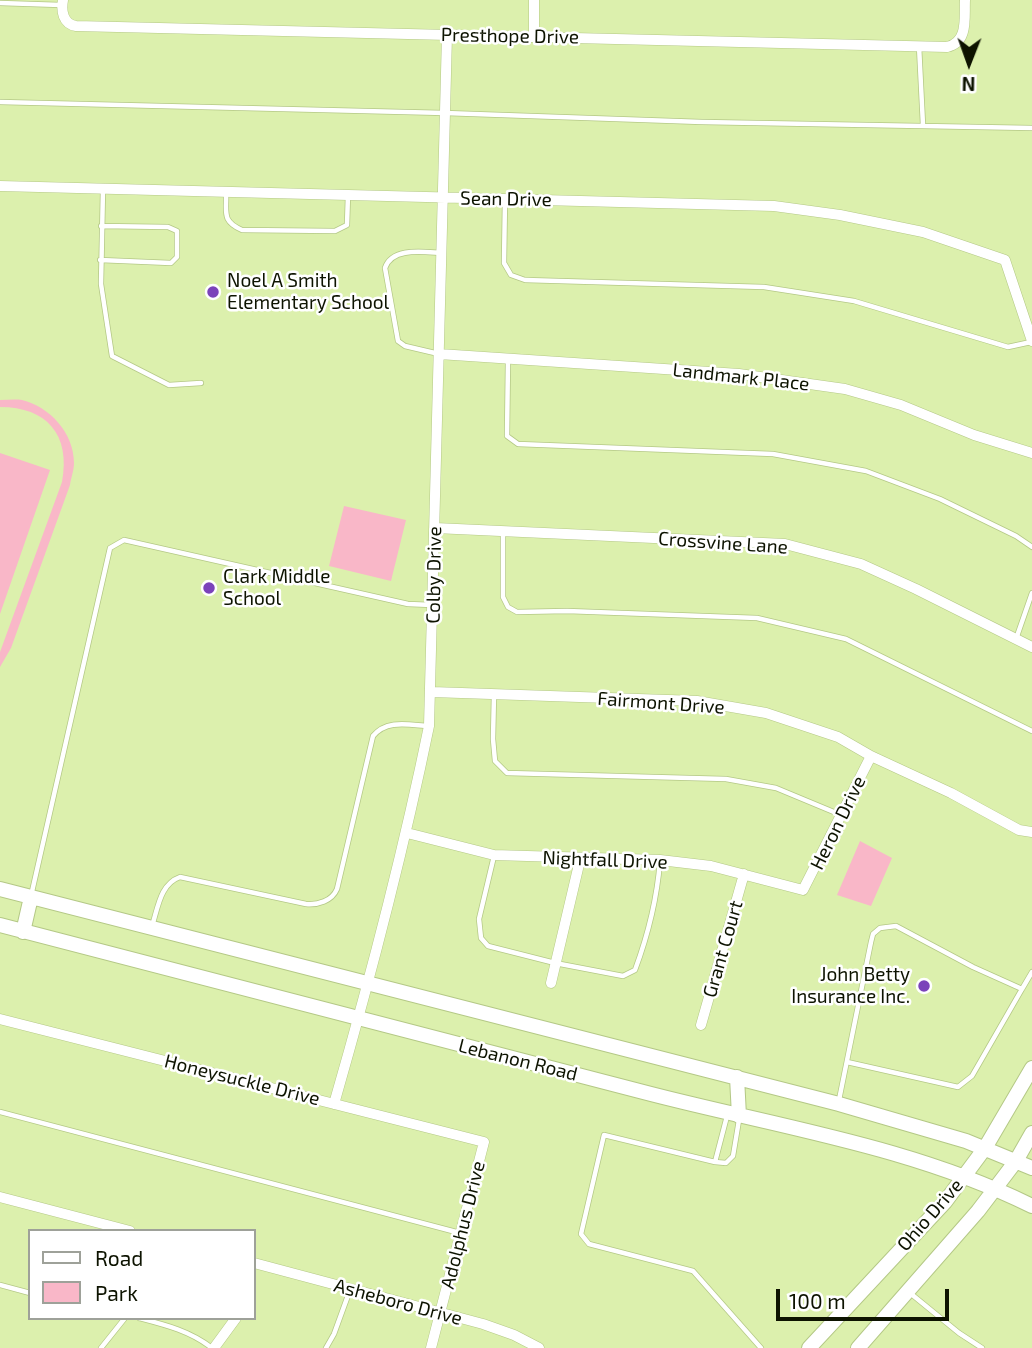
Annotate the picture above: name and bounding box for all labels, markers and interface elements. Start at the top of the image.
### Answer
street label: Presthope Drive [441,23,579,49]
north arrow [934,28,1004,98]
text: N [962,73,976,96]
street label: Sean Drive [460,187,552,211]
place label: Noel A Smith Elementary School [227,270,389,314]
marker: Noel A Smith Elementary School [205,284,221,300]
street label: Landmark Place [672,358,810,396]
street label: Colby Drive [422,526,446,624]
street label: Crossvine Lane [657,527,789,559]
place label: Clark Middle School [223,566,330,610]
marker: Clark Middle School [201,580,217,596]
street label: Fairmont Drive [597,687,725,719]
street label: Heron Drive [806,772,870,874]
street label: Nightfall Drive [542,846,668,874]
street label: Grant Court [698,898,748,1000]
place label: John Betty Insurance Inc. [791,964,910,1008]
marker: John Betty Insurance Inc. [916,978,932,994]
street label: Lebanon Road [456,1034,580,1086]
street label: Honeysuckle Drive [162,1050,322,1110]
street label: Adolphus Drive [436,1159,490,1291]
street label: Ohio Drive [892,1174,968,1256]
legend [28,1229,256,1320]
text: Road [95,1245,143,1270]
street label: Asheboro Drive [331,1274,465,1330]
scale bar [780,1274,953,1318]
text: Park [95,1280,138,1305]
text: 100 m [789,1288,846,1313]

